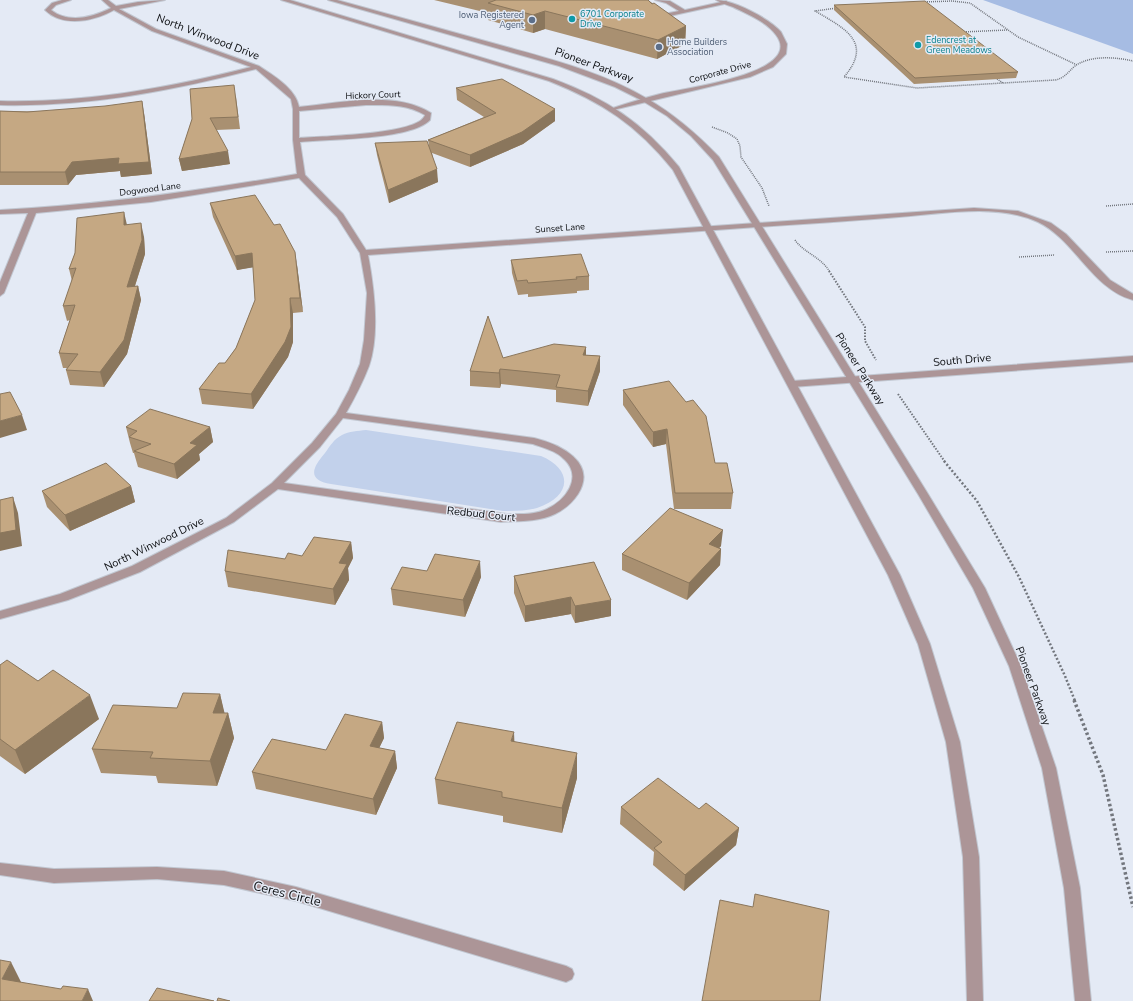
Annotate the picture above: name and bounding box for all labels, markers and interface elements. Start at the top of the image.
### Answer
place label: 6701 Corporate Drive [580,8,644,30]
place label: Iowa Registered Agent [459,9,525,31]
street label: North Winwood Drive [154,10,262,64]
marker: 6701 Corporate Drive [567,14,577,24]
marker: Iowa Registered Agent [527,15,537,25]
place label: Edencrest at Green Meadows [926,34,992,56]
place label: Home Builders Association [667,36,727,58]
marker: Edencrest at Green Meadows [913,40,923,50]
marker: Home Builders Association [654,42,664,52]
street label: Pioneer Parkway [553,44,636,86]
street label: Corporate Drive [688,58,753,86]
street label: Hickory Court [345,88,402,102]
street label: Dogwood Lane [119,179,181,199]
street label: Sunset Lane [535,220,585,236]
street label: Pioneer Parkway [832,330,888,408]
street label: South Drive [932,350,992,370]
street label: Redbud Court [446,503,516,525]
street label: North Winwood Drive [102,513,206,575]
street label: Pioneer Parkway [1012,645,1054,728]
street label: Ceres Circle [251,877,323,911]

